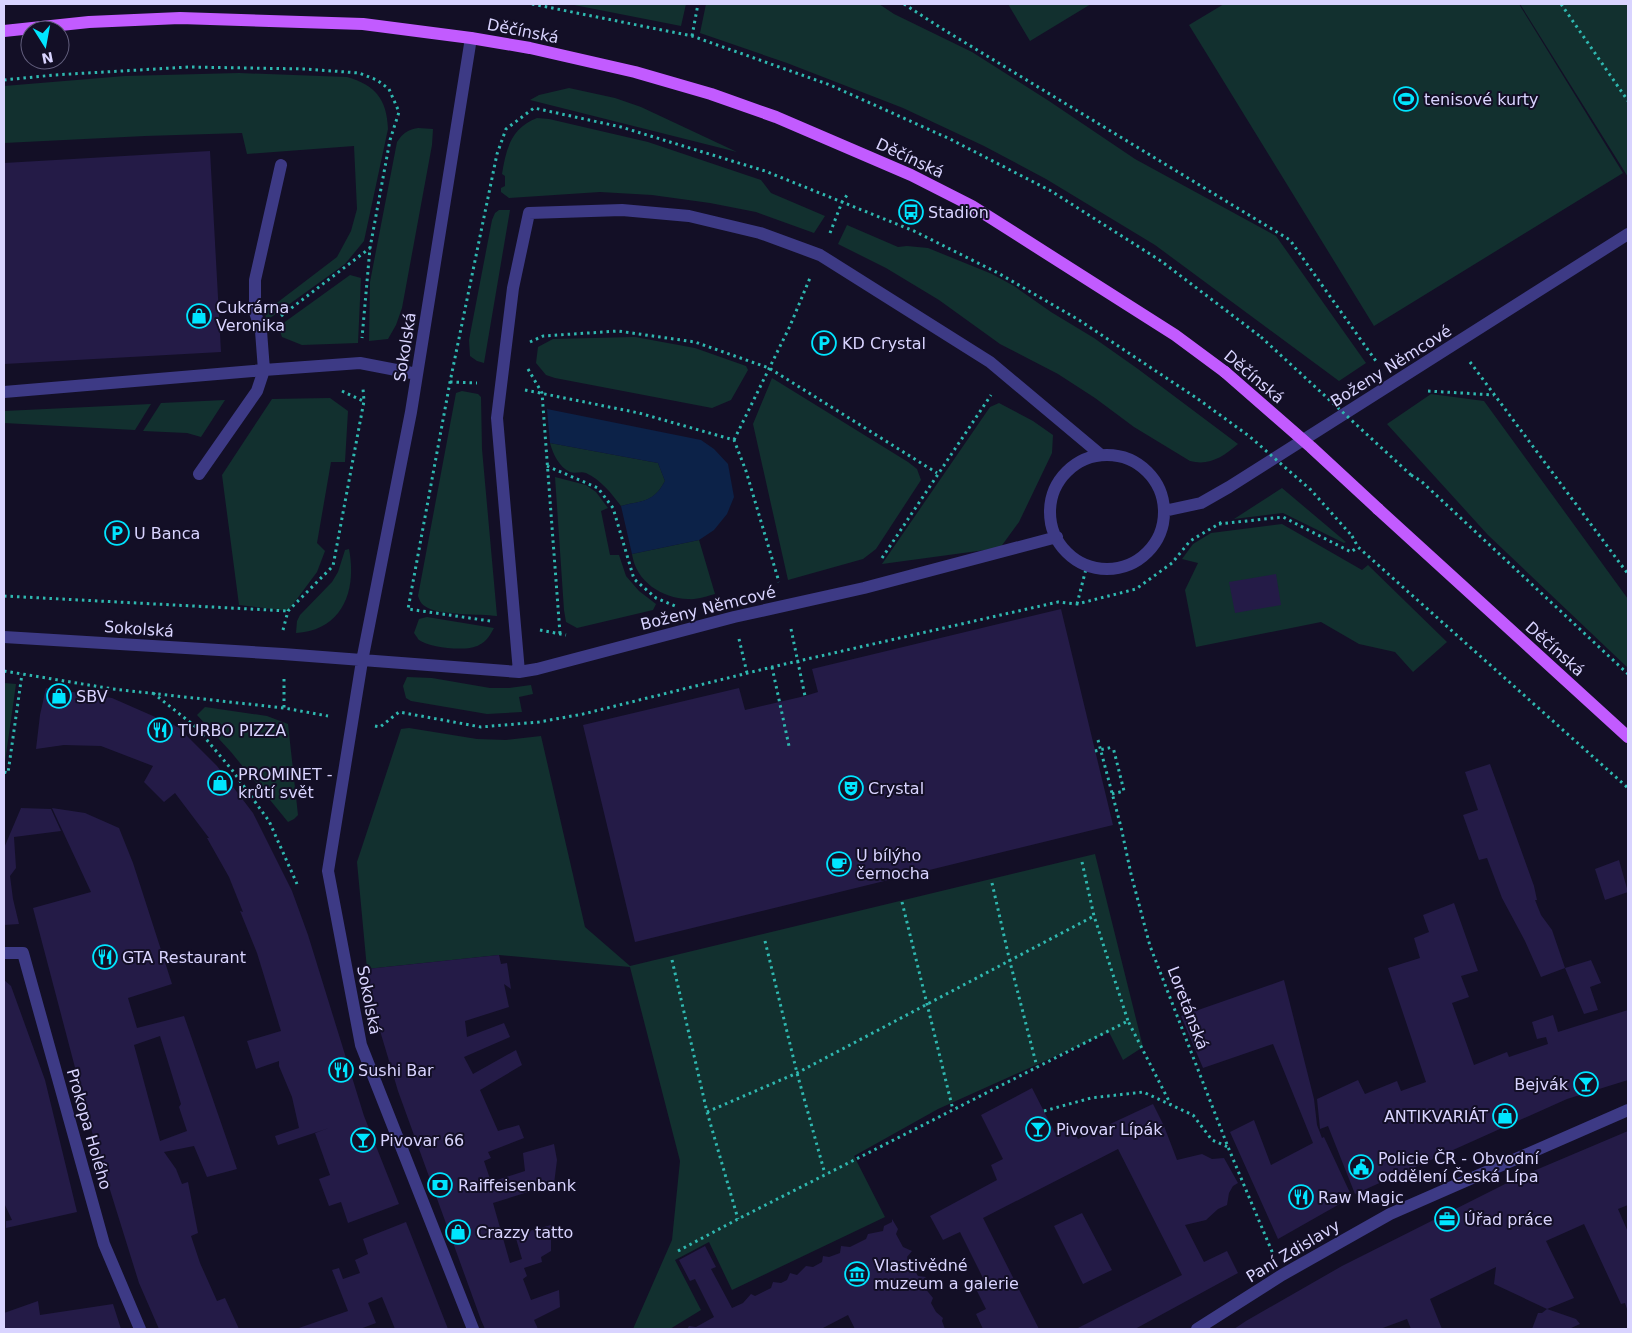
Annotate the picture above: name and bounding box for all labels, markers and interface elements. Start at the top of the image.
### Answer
street label: Děčínská [486,15,560,47]
north arrow [20,20,70,70]
text: N [40,49,55,67]
sports icon: tenisové kurty [1393,86,1419,112]
place label: tenisové kurty [1424,90,1538,109]
street label: Děčínská [873,134,947,182]
bus stop icon: Stadion [898,199,924,225]
place label: Stadion [928,203,989,222]
place label: Cukrárna Veronika [216,298,289,335]
shop icon: Cukrárna Veronika [186,303,212,329]
street label: Sokolská [390,311,420,383]
street label: Boženy Němcové [1327,321,1455,411]
parking icon: KD Crystal [811,330,837,356]
place label: KD Crystal [842,334,926,353]
street label: Děčínská [1220,346,1288,408]
parking icon: U Banca [104,520,130,546]
place label: U Banca [134,524,200,543]
street label: Boženy Němcové [638,582,778,634]
street label: Sokolská [103,617,175,641]
street label: Děčínská [1522,618,1588,680]
shop icon: SBV [46,683,72,709]
place label: SBV [76,687,108,706]
restaurant icon: TURBO PIZZA [147,717,173,743]
place label: TURBO PIZZA [177,721,286,740]
place label: PROMINET - krůtí svět [238,765,333,802]
shop icon: PROMINET - krůtí svět [207,770,233,796]
theatre icon: Crystal [838,775,864,801]
place label: Crystal [868,779,924,798]
place label: U bílýho černocha [856,846,930,883]
cafe icon: U bílýho černocha [826,851,852,877]
restaurant icon: GTA Restaurant [92,944,118,970]
place label: GTA Restaurant [122,948,246,967]
street label: Sokolská [353,964,385,1036]
street label: Loretánská [1163,964,1213,1052]
restaurant icon: Sushi Bar [328,1057,354,1083]
place label: Sushi Bar [358,1061,434,1080]
street label: Prokopa Holého [63,1066,115,1192]
bar icon: Bejvák [1573,1071,1599,1097]
place label: Bejvák [1514,1075,1569,1094]
shop icon: ANTIKVARIÁT [1492,1103,1518,1129]
place label: ANTIKVARIÁT [1384,1107,1488,1126]
bar icon: Pivovar Lípák [1025,1116,1051,1142]
place label: Pivovar Lípák [1056,1120,1163,1139]
bar icon: Pivovar 66 [350,1127,376,1153]
place label: Pivovar 66 [380,1131,464,1150]
place label: Policie ČR - Obvodní oddělení Česká Lípa [1378,1149,1539,1186]
public building icon: Policie ČR - Obvodní oddělení Česká Lípa [1348,1154,1374,1180]
bank icon: Raiffeisenbank [427,1172,453,1198]
place label: Raiffeisenbank [458,1176,577,1195]
restaurant icon: Raw Magic [1288,1184,1314,1210]
place label: Raw Magic [1318,1188,1404,1207]
office icon: Úřad práce [1434,1206,1460,1232]
place label: Úřad práce [1464,1210,1553,1229]
street label: Paní Zdislavy [1243,1216,1343,1286]
shop icon: Crazzy tatto [445,1219,471,1245]
place label: Crazzy tatto [476,1223,573,1242]
place label: Vlastivědné muzeum a galerie [874,1256,1019,1293]
museum icon: Vlastivědné muzeum a galerie [844,1261,870,1287]

